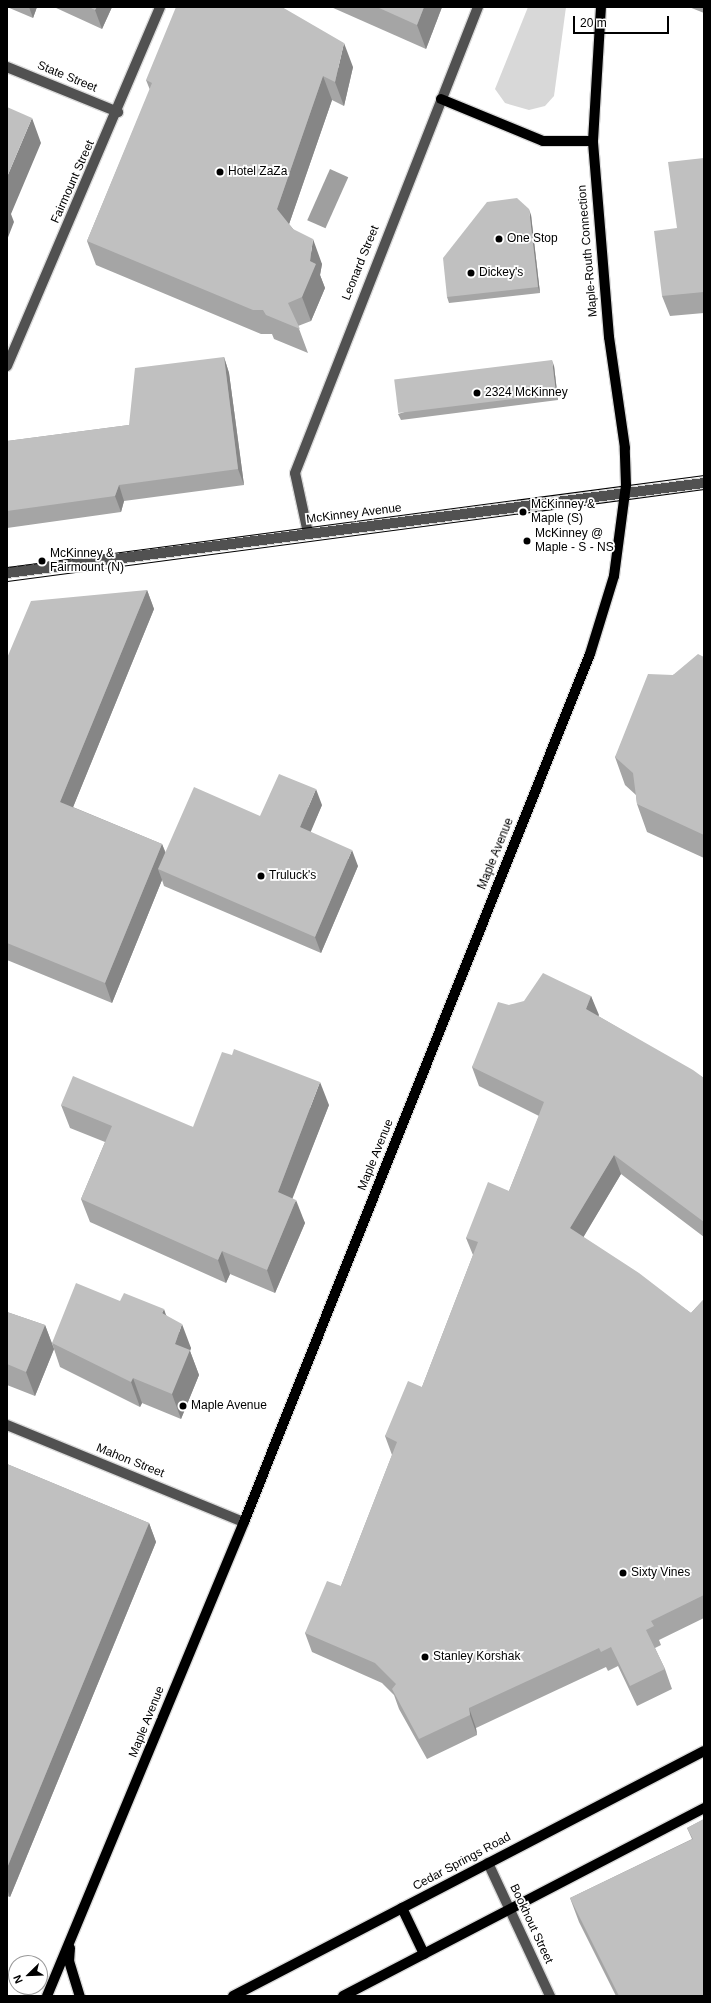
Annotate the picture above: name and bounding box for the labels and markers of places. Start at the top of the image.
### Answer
place label: Hotel ZaZa [228,165,287,179]
marker: Hotel ZaZa [215,167,225,177]
place label: One Stop [507,232,558,246]
marker: One Stop [494,234,504,244]
place label: Dickey's [479,266,523,280]
marker: Dickey's [466,268,476,278]
place label: 2324 McKinney [485,386,568,400]
marker: 2324 McKinney [472,388,482,398]
place label: McKinney & Maple (S) [531,498,595,526]
marker: McKinney & Maple (S) [518,507,528,517]
place label: McKinney @ Maple - S - NS [535,527,614,555]
marker: McKinney @ Maple - S - NS [522,536,532,546]
place label: McKinney & Fairmount (N) [50,547,124,575]
marker: McKinney & Fairmount (N) [37,556,47,566]
place label: Truluck's [269,869,316,883]
marker: Truluck's [256,871,266,881]
place label: Maple Avenue [191,1399,268,1413]
marker: Maple Avenue [178,1401,188,1411]
place label: Sixty Vines [631,1566,690,1580]
marker: Sixty Vines [618,1568,628,1578]
place label: Stanley Korshak [433,1650,520,1664]
marker: Stanley Korshak [420,1652,430,1662]

